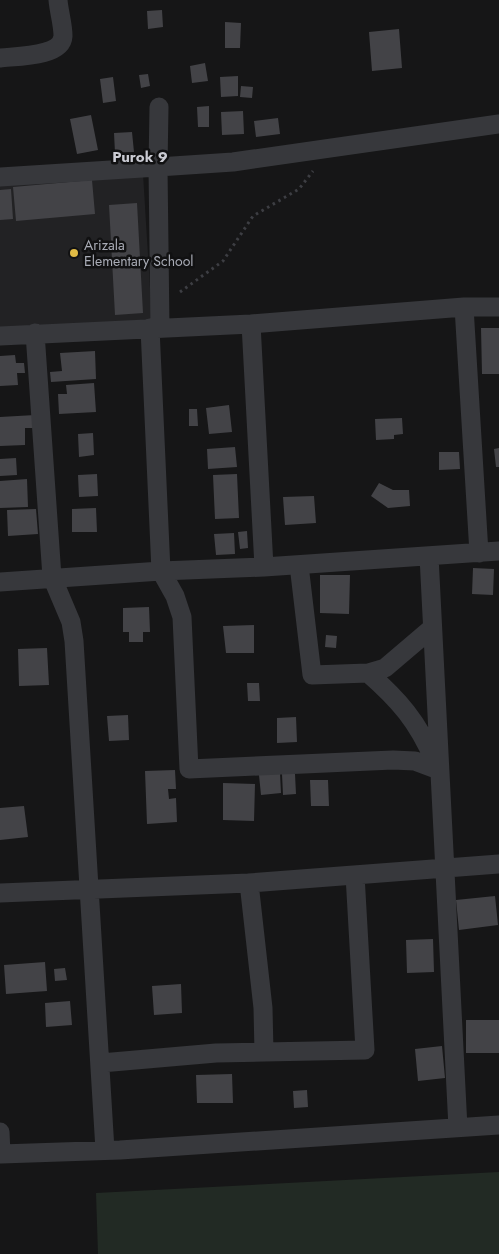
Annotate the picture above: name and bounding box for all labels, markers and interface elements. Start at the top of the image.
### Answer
district label: Purok 9 [112,146,168,168]
place label: Arizala Elementary School [84,235,194,271]
marker: Arizala Elementary School [68,247,80,259]

